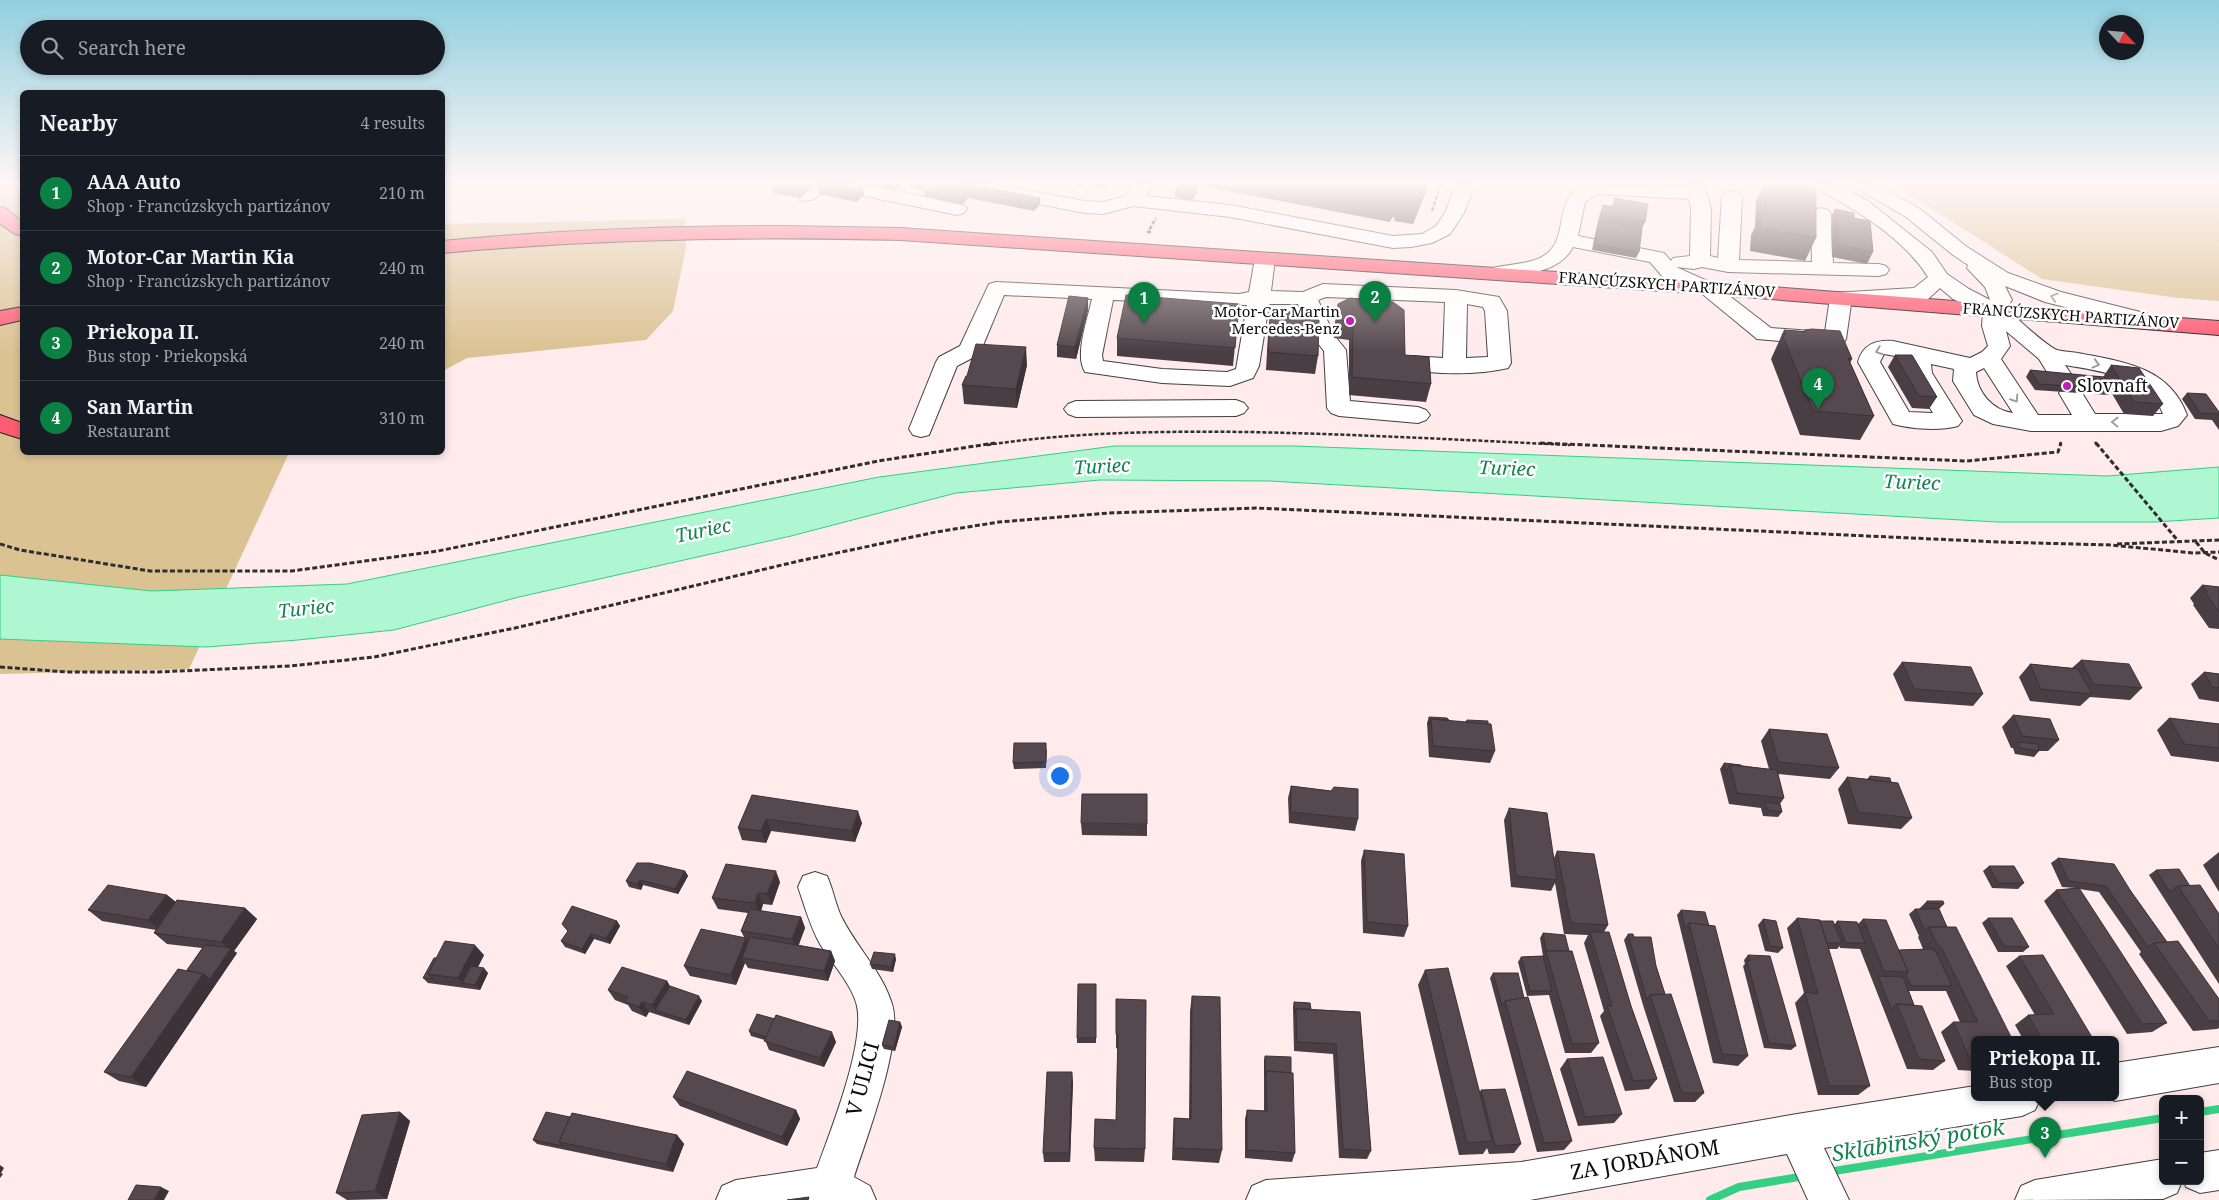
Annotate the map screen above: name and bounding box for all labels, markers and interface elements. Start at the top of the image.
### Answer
north arrow [2099,15,2144,60]
search box [20,20,445,75]
icon: search [38,34,66,62]
text: Search here [78,35,186,61]
text: Nearby [40,109,118,137]
text: 4 results [361,112,425,134]
text: AAA Auto [87,169,181,195]
text: 1 [51,182,61,204]
text: 210 m [379,182,425,204]
text: Shop · Francúzskych partizánov [87,195,330,217]
text: Motor-Car Martin Kia [87,244,294,270]
text: 2 [51,257,61,279]
text: 240 m [379,257,425,279]
street label: FRANCÚZSKYCH PARTIZÁNOV [1558,266,1777,302]
text: Shop · Francúzskych partizánov [87,270,330,292]
pin: 2 [1359,281,1391,322]
pin: 1 [1128,282,1160,323]
one-way arrow [2049,292,2058,303]
street label: FRANCÚZSKYCH PARTIZÁNOV [1962,297,2181,333]
place label: Motor-Car Martin Mercedes-Benz [1214,301,1340,338]
marker: Motor-Car Martin Mercedes-Benz [1344,315,1356,327]
text: Priekopa II. [87,319,199,345]
text: 3 [51,332,61,354]
text: 240 m [379,332,425,354]
text: Bus stop · Priekopská [87,345,248,367]
one-way arrow [1875,345,1884,355]
one-way arrow [2092,358,2100,369]
pin: 4 [1802,368,1834,409]
place label: Slovnaft [2077,373,2148,397]
marker: Slovnaft [2061,380,2073,392]
text: San Martin [87,394,194,420]
one-way arrow [2009,394,2019,403]
text: 4 [51,407,61,429]
text: 310 m [379,407,425,429]
one-way arrow [2111,417,2119,427]
text: Restaurant [87,420,170,442]
water label: Turiec [1073,452,1132,480]
water label: Turiec [1478,454,1536,482]
water label: Turiec [1883,468,1941,496]
water label: Turiec [673,511,734,549]
water label: Turiec [277,592,336,624]
your location [1047,763,1073,789]
popup [1971,1036,2119,1101]
street label: V ULICI [839,1038,885,1119]
text: Priekopa II. [1989,1045,2101,1071]
text: Bus stop [1989,1071,2053,1093]
map controls [2159,1095,2204,1185]
button: + [2159,1095,2204,1140]
water label: Sklabinský potok [1829,1110,2008,1167]
pin: 3 [2029,1117,2061,1158]
street label: ZA JORDÁNOM [1568,1132,1721,1186]
button: − [2159,1140,2204,1185]

